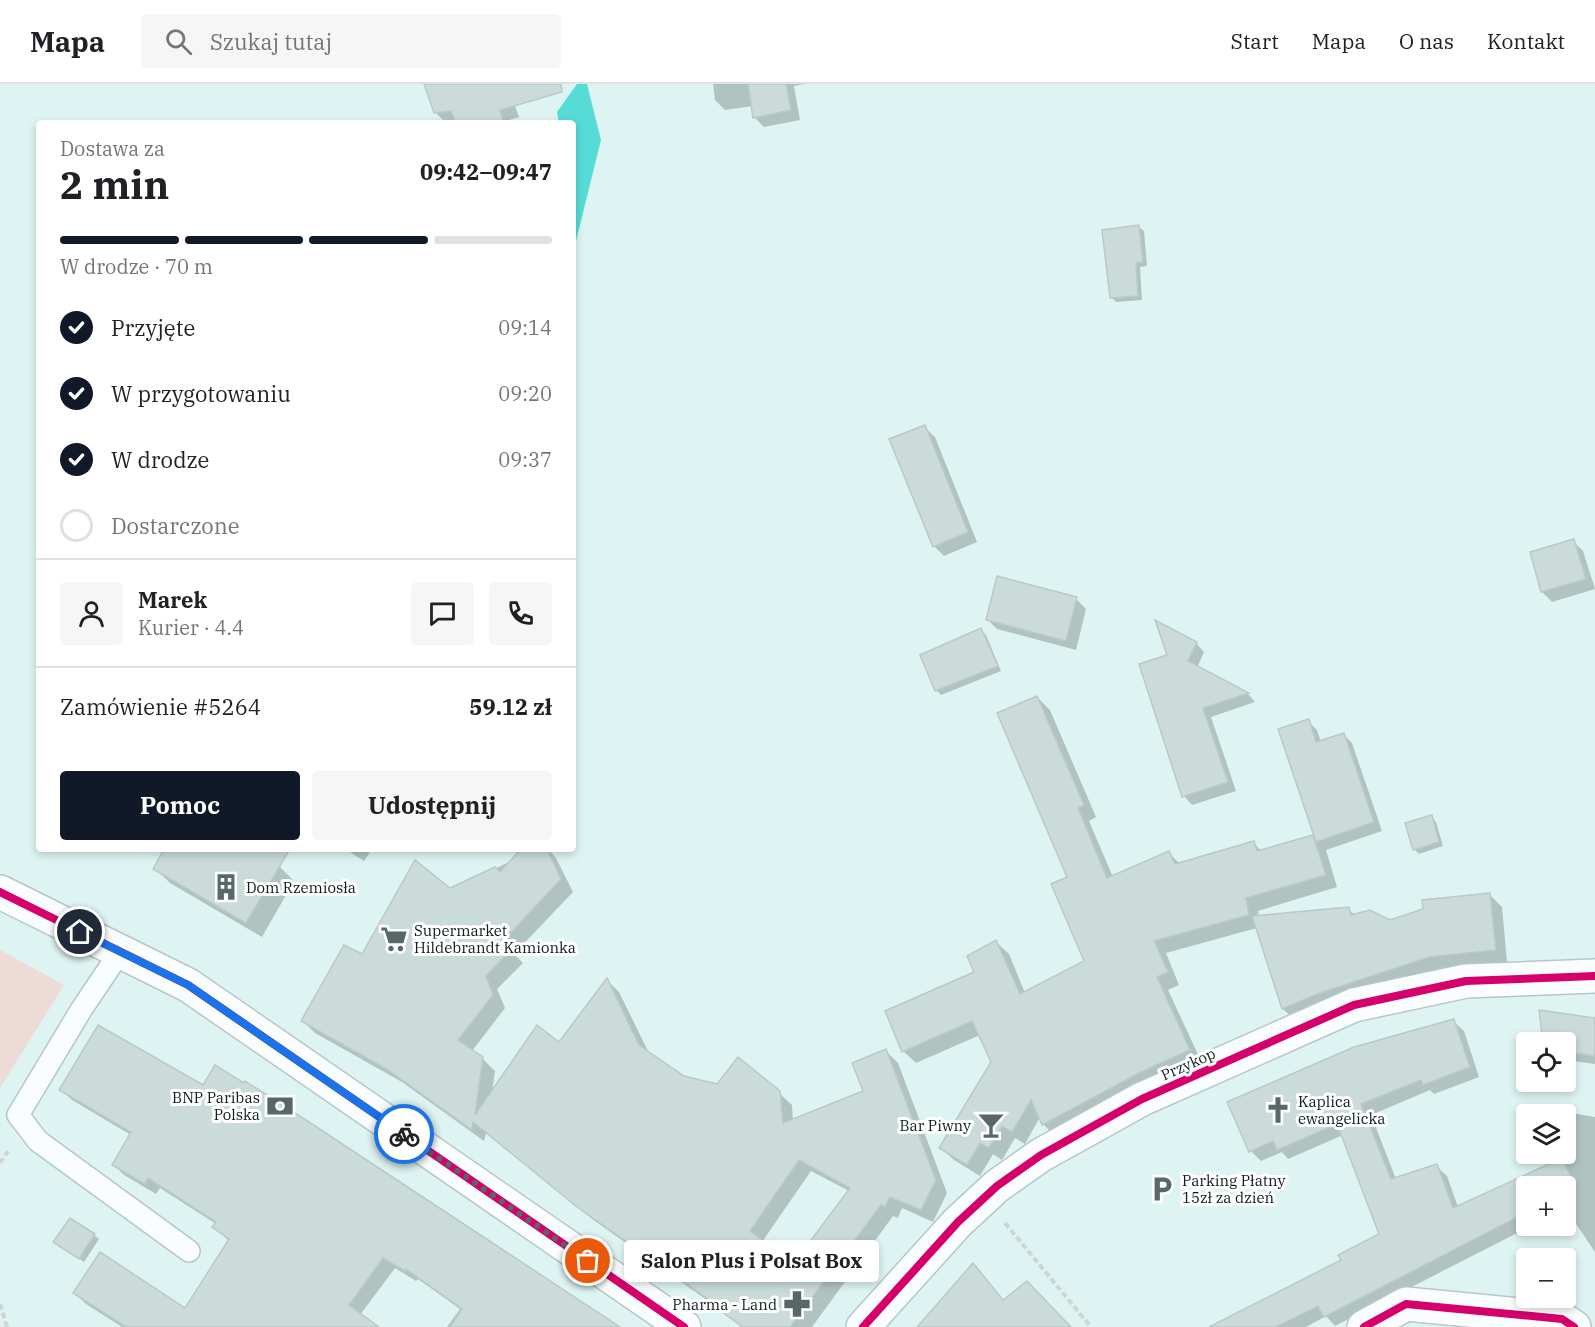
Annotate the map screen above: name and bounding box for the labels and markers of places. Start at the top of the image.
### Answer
building icon: Dom Rzemiosła [211,872,241,902]
place label: Dom Rzemiosła [246,878,356,897]
pin [54,906,105,957]
place label: Supermarket Hildebrandt Kamionka [414,921,576,957]
supermarket icon: Supermarket Hildebrandt Kamionka [379,924,409,954]
place label: BNP Paribas Polska [172,1088,260,1124]
bank icon: BNP Paribas Polska [265,1091,295,1121]
place label: Kaplica ewangelicka [1298,1092,1385,1128]
church icon: Kaplica ewangelicka [1263,1095,1293,1125]
bar icon: Bar Piwny [976,1110,1006,1140]
place label: Bar Piwny [899,1116,971,1135]
place label: Parking Płatny 15zł za dzień [1182,1171,1285,1207]
parking icon: Parking Płatny 15zł za dzień [1147,1174,1177,1204]
pin [562,1235,613,1286]
callout: Salon Plus i Polsat Box [624,1240,879,1282]
pharmacy icon: Pharma - Land [782,1289,812,1319]
place label: Pharma - Land [672,1295,777,1314]

